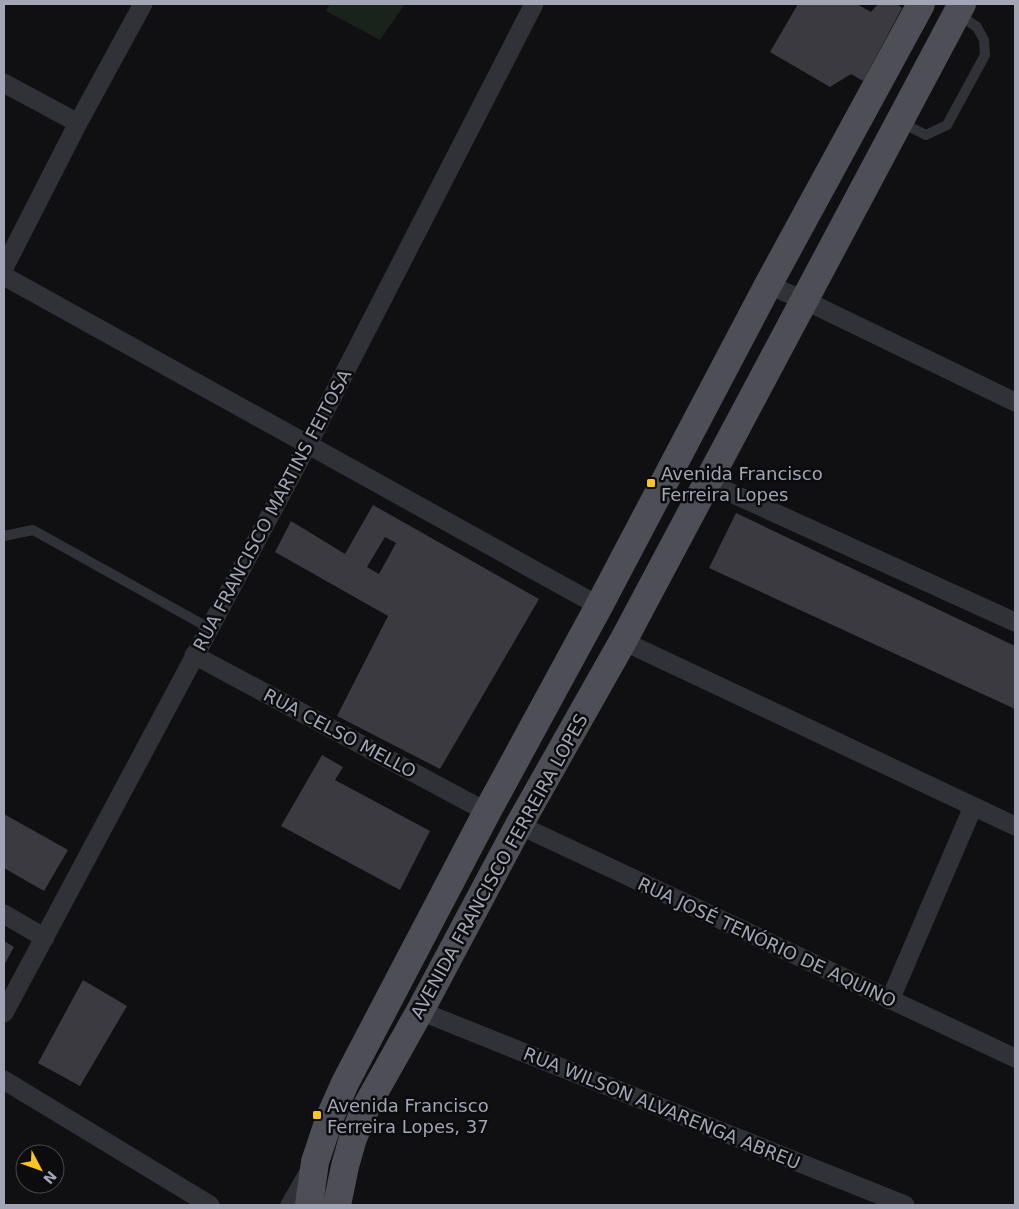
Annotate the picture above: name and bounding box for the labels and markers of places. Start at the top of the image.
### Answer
place label: Avenida Francisco Ferreira Lopes [661,463,823,505]
marker: Avenida Francisco Ferreira Lopes [645,477,657,489]
place label: Avenida Francisco Ferreira Lopes, 37 [327,1095,489,1137]
marker: Avenida Francisco Ferreira Lopes, 37 [311,1109,323,1121]

